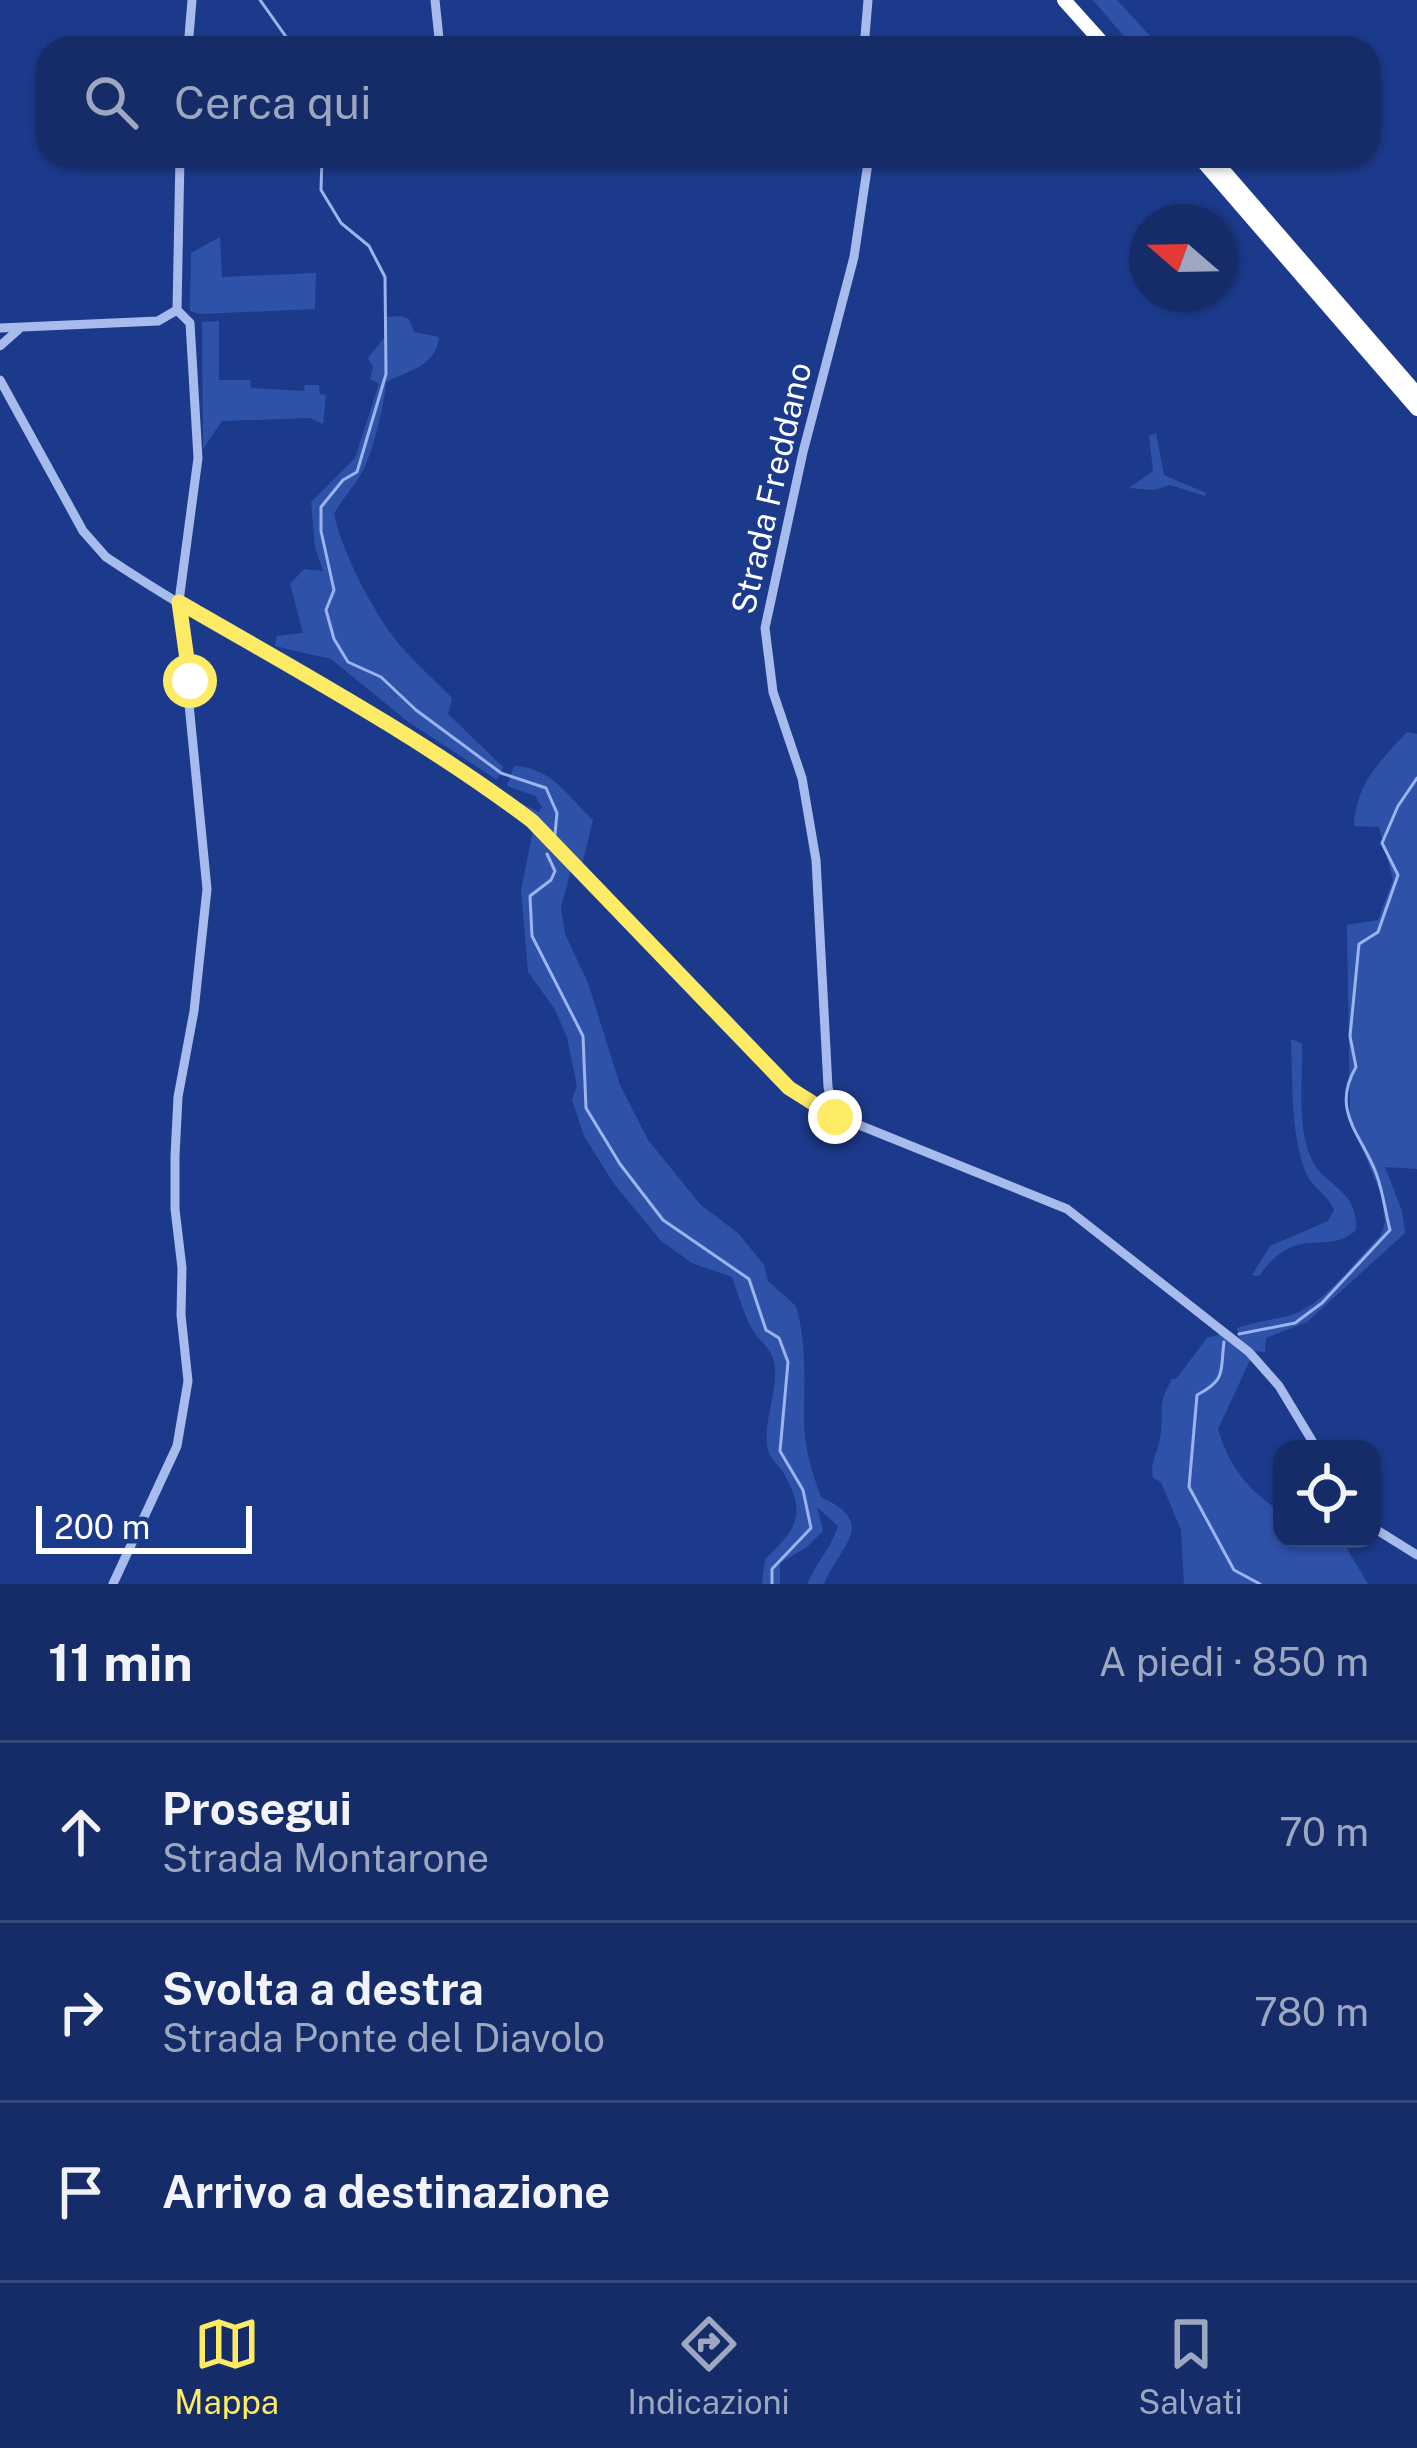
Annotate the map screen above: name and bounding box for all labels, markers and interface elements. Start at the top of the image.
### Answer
search box [36,36,1381,168]
icon: search [78,69,144,135]
text: Cerca qui [174,76,371,129]
north arrow [1129,204,1237,312]
street label: Strada Freddano [724,358,818,618]
route start [163,654,217,708]
route end [808,1090,862,1144]
map controls [1273,1440,1381,1548]
button: locate [1273,1440,1381,1548]
scale bar [36,1500,252,1553]
text: 200 m [54,1508,150,1546]
text: 11 min [48,1633,193,1692]
text: A piedi · 850 m [1099,1639,1369,1685]
text: Prosegui [162,1782,352,1835]
icon: ahead [48,1799,114,1865]
text: 70 m [1279,1809,1369,1855]
text: Strada Montarone [162,1835,489,1881]
text: Svolta a destra [162,1962,484,2015]
icon: right [48,1979,114,2045]
text: 780 m [1254,1989,1369,2035]
text: Strada Ponte del Diavolo [162,2015,605,2061]
icon: arrive [48,2159,114,2225]
text: Arrivo a destinazione [162,2165,610,2218]
tab: Mappa [174,2311,279,2421]
tab: Indicazioni [628,2311,790,2421]
tab: Salvati [1138,2311,1243,2421]

